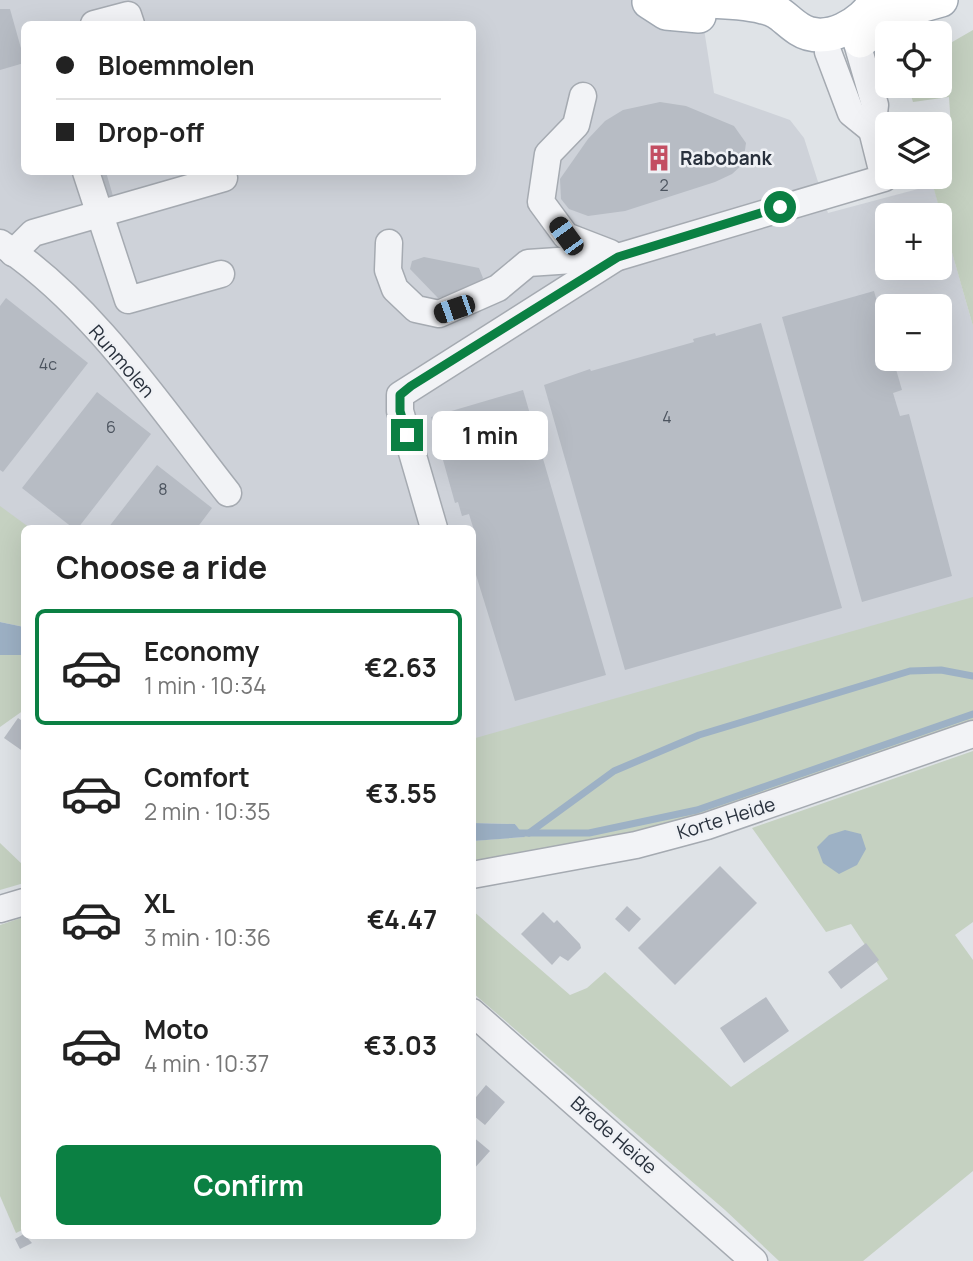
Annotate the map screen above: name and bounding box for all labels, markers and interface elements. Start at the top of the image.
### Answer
map controls [875,21,952,371]
button: locate [875,21,952,98]
text: Bloemmolen [98,47,254,83]
button: layers [875,112,952,189]
text: Drop-off [98,114,204,150]
building icon: Rabobank [644,143,674,173]
place label: Rabobank [680,145,772,171]
house number: 2 [659,174,669,196]
route start [764,191,796,223]
button: + [875,203,952,280]
car [546,213,587,259]
car [431,292,478,326]
button: − [875,294,952,371]
street label: Runmolen [83,319,161,403]
house number: 4c [39,353,57,375]
house number: 4 [662,406,672,428]
callout: 1 min [432,410,547,460]
house number: 6 [106,416,116,438]
route end [391,419,423,451]
text: 1 min [462,419,518,451]
house number: 8 [158,478,168,500]
text: Choose a ride [56,545,267,589]
text: Economy [144,633,259,669]
icon: car [60,636,123,699]
text: €2.63 [365,649,437,685]
text: 1 min · 10:34 [144,669,267,701]
text: Comfort [144,759,250,795]
icon: car [60,762,123,825]
text: €3.55 [366,775,437,811]
street label: Korte Heide [674,791,778,845]
text: 2 min · 10:35 [144,795,271,827]
text: XL [144,885,175,921]
icon: car [60,888,123,951]
text: €4.47 [367,901,437,937]
text: 3 min · 10:36 [144,921,271,953]
text: Moto [144,1011,209,1047]
icon: car [60,1014,123,1077]
text: €3.03 [364,1027,437,1063]
text: 4 min · 10:37 [144,1047,269,1079]
street label: Brede Heide [565,1090,663,1180]
button: Confirm [56,1145,441,1225]

